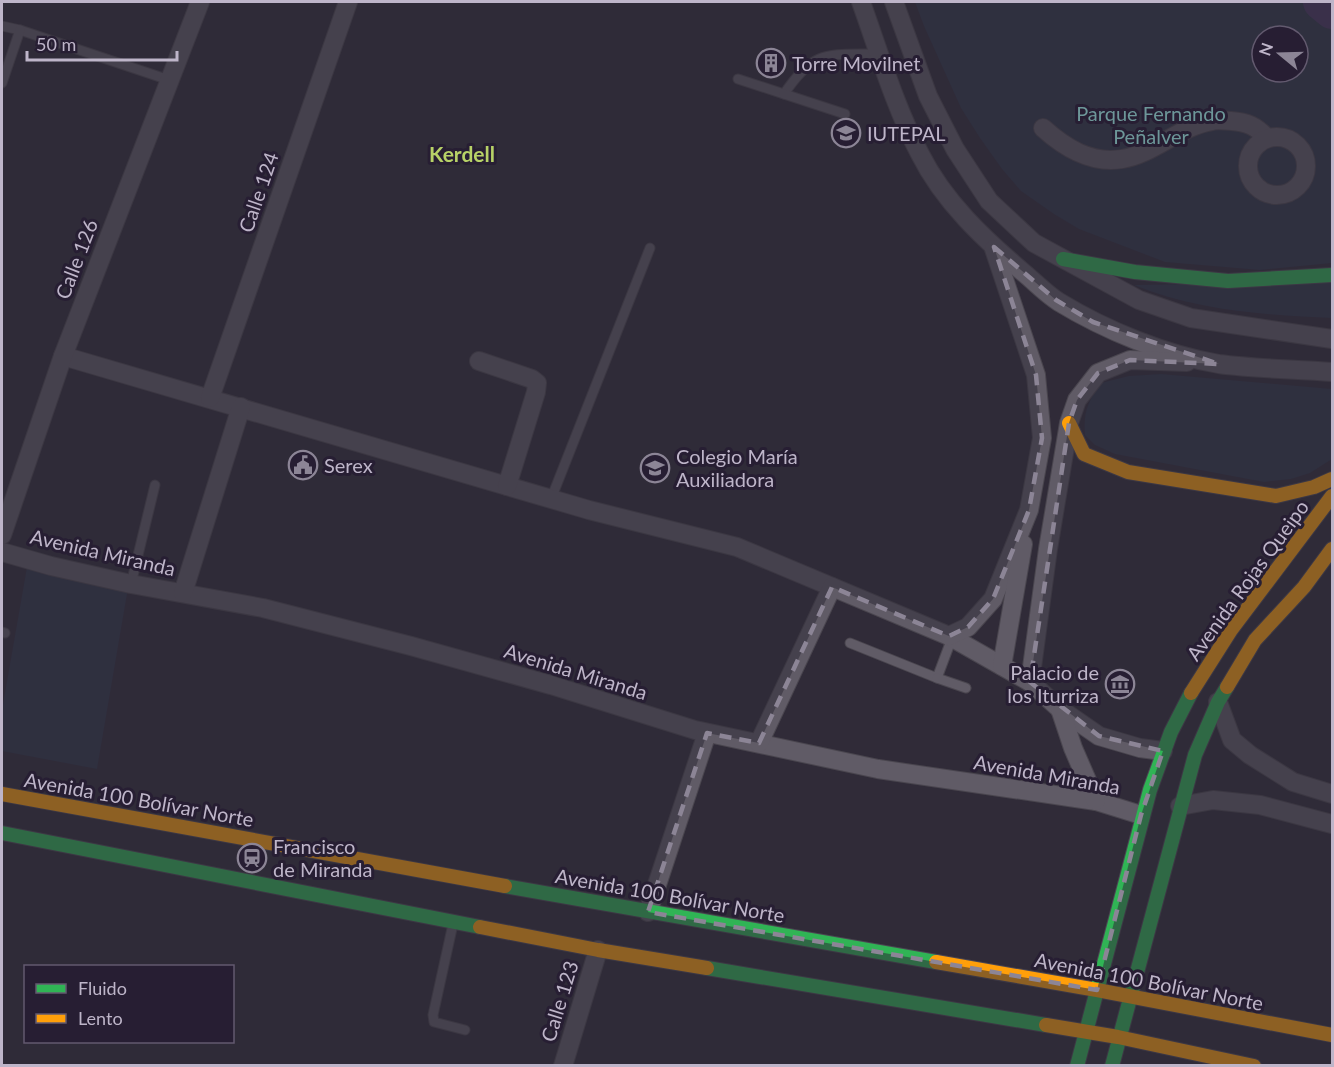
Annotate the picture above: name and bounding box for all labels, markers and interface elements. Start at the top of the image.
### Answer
scale bar [27,24,177,62]
north arrow [1250,24,1310,84]
text: 50 m [36,33,76,55]
text: N [1254,40,1276,58]
building icon: Torre Movilnet [755,47,787,79]
place label: Torre Movilnet [792,51,921,75]
park label: Parque Fernando Peñalver [1076,101,1226,148]
school or university icon: IUTEPAL [830,117,862,149]
place label: IUTEPAL [867,121,946,145]
district label: Kerdell [429,141,495,166]
street label: Calle 124 [233,148,283,235]
street label: Calle 126 [50,216,102,302]
place label: Colegio María Auxiliadora [676,444,798,491]
public building icon: Serex [287,449,319,481]
school or university icon: Colegio María Auxiliadora [639,452,671,484]
place label: Serex [324,453,373,477]
street label: Avenida Rojas Queipo [1181,495,1313,665]
street label: Avenida Miranda [28,524,178,580]
street label: Avenida Miranda [502,638,650,704]
place label: Palacio de los Iturriza [1007,660,1099,707]
museum icon: Palacio de los Iturriza [1104,668,1136,700]
street label: Avenida Miranda [972,749,1122,799]
street label: Avenida 100 Bolívar Norte [22,767,256,831]
place label: Francisco de Miranda [273,834,372,881]
station icon: Francisco de Miranda [236,842,268,874]
street label: Avenida 100 Bolívar Norte [553,863,787,927]
street label: Avenida 100 Bolívar Norte [1033,947,1265,1015]
street label: Calle 123 [535,958,583,1044]
legend [24,965,234,1043]
text: Fluido [78,977,127,999]
text: Lento [78,1007,123,1029]

